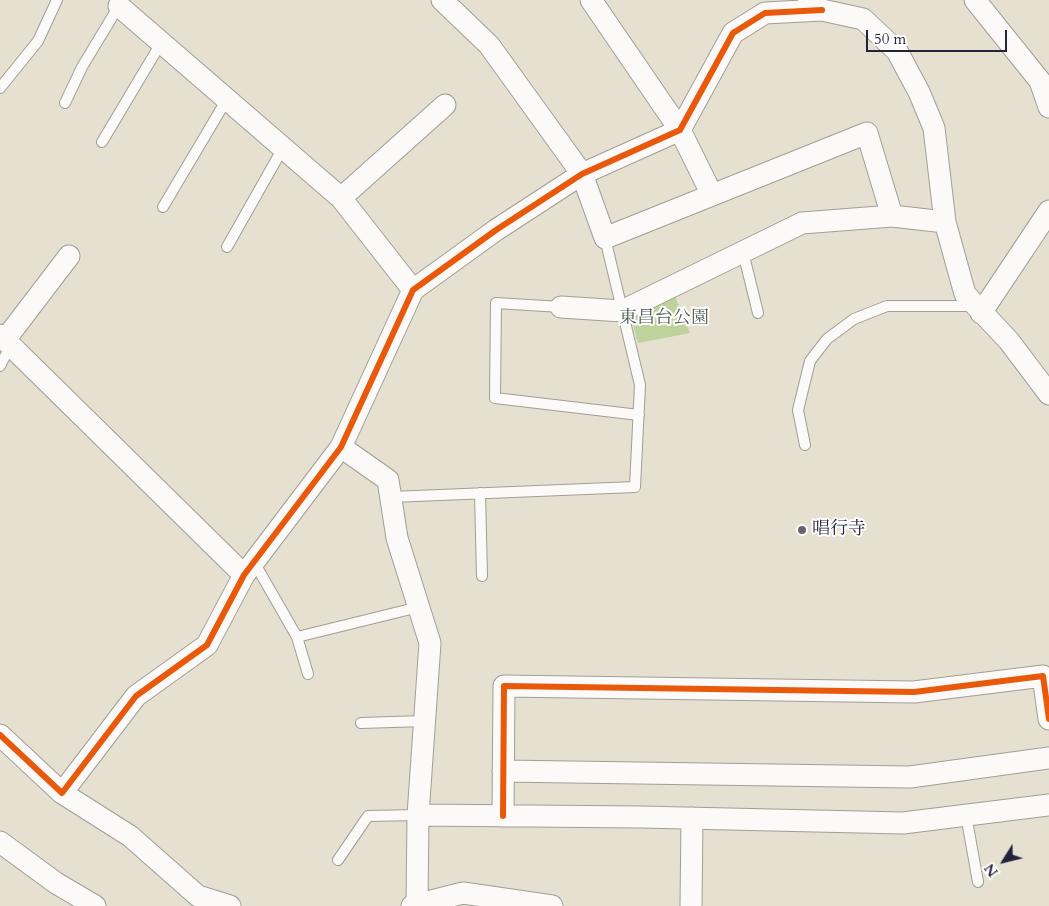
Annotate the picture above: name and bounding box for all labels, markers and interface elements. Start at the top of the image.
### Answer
scale bar [869,20,1010,52]
text: 50 m [874,29,906,49]
park label: 東昌台公園 [619,308,709,330]
place label: 唱行寺 [812,519,866,541]
marker: 唱行寺 [796,524,808,536]
north arrow [979,836,1029,886]
text: N [980,860,1003,881]

